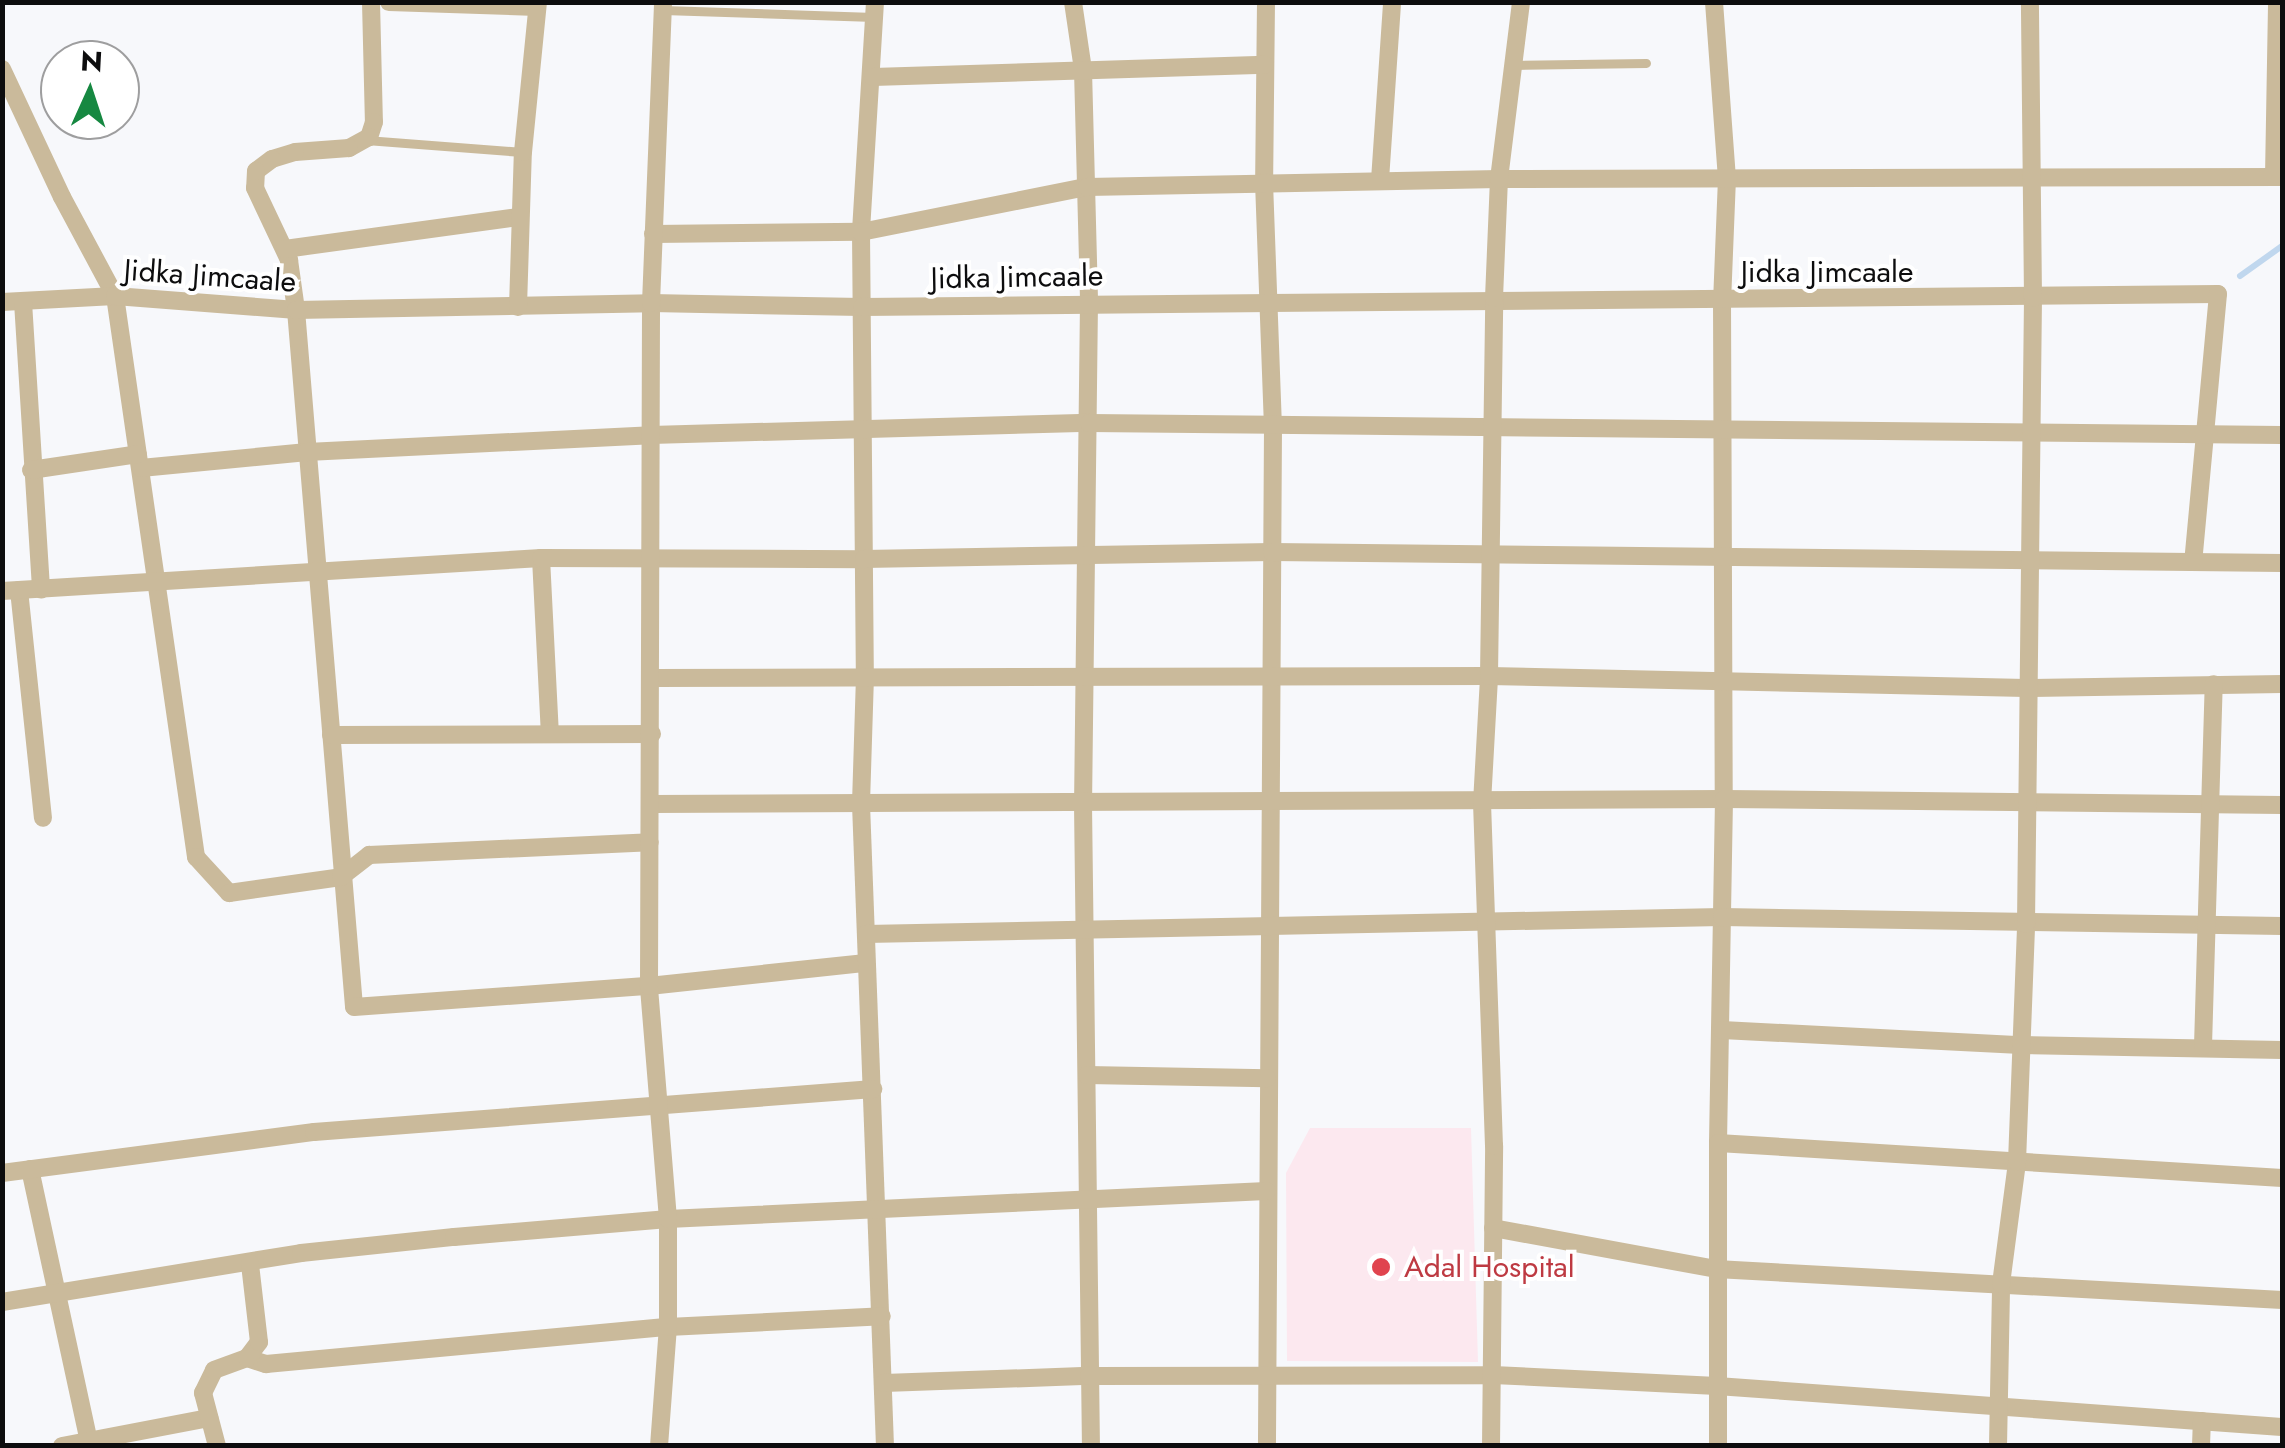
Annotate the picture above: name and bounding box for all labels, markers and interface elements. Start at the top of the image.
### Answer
north arrow [40,40,140,140]
text: N [79,40,104,83]
street label: Jidka Jimcaale [123,252,297,300]
street label: Jidka Jimcaale [1741,254,1913,290]
street label: Jidka Jimcaale [930,257,1104,297]
place label: Adal Hospital [1404,1249,1575,1285]
marker: Adal Hospital [1368,1254,1394,1280]

